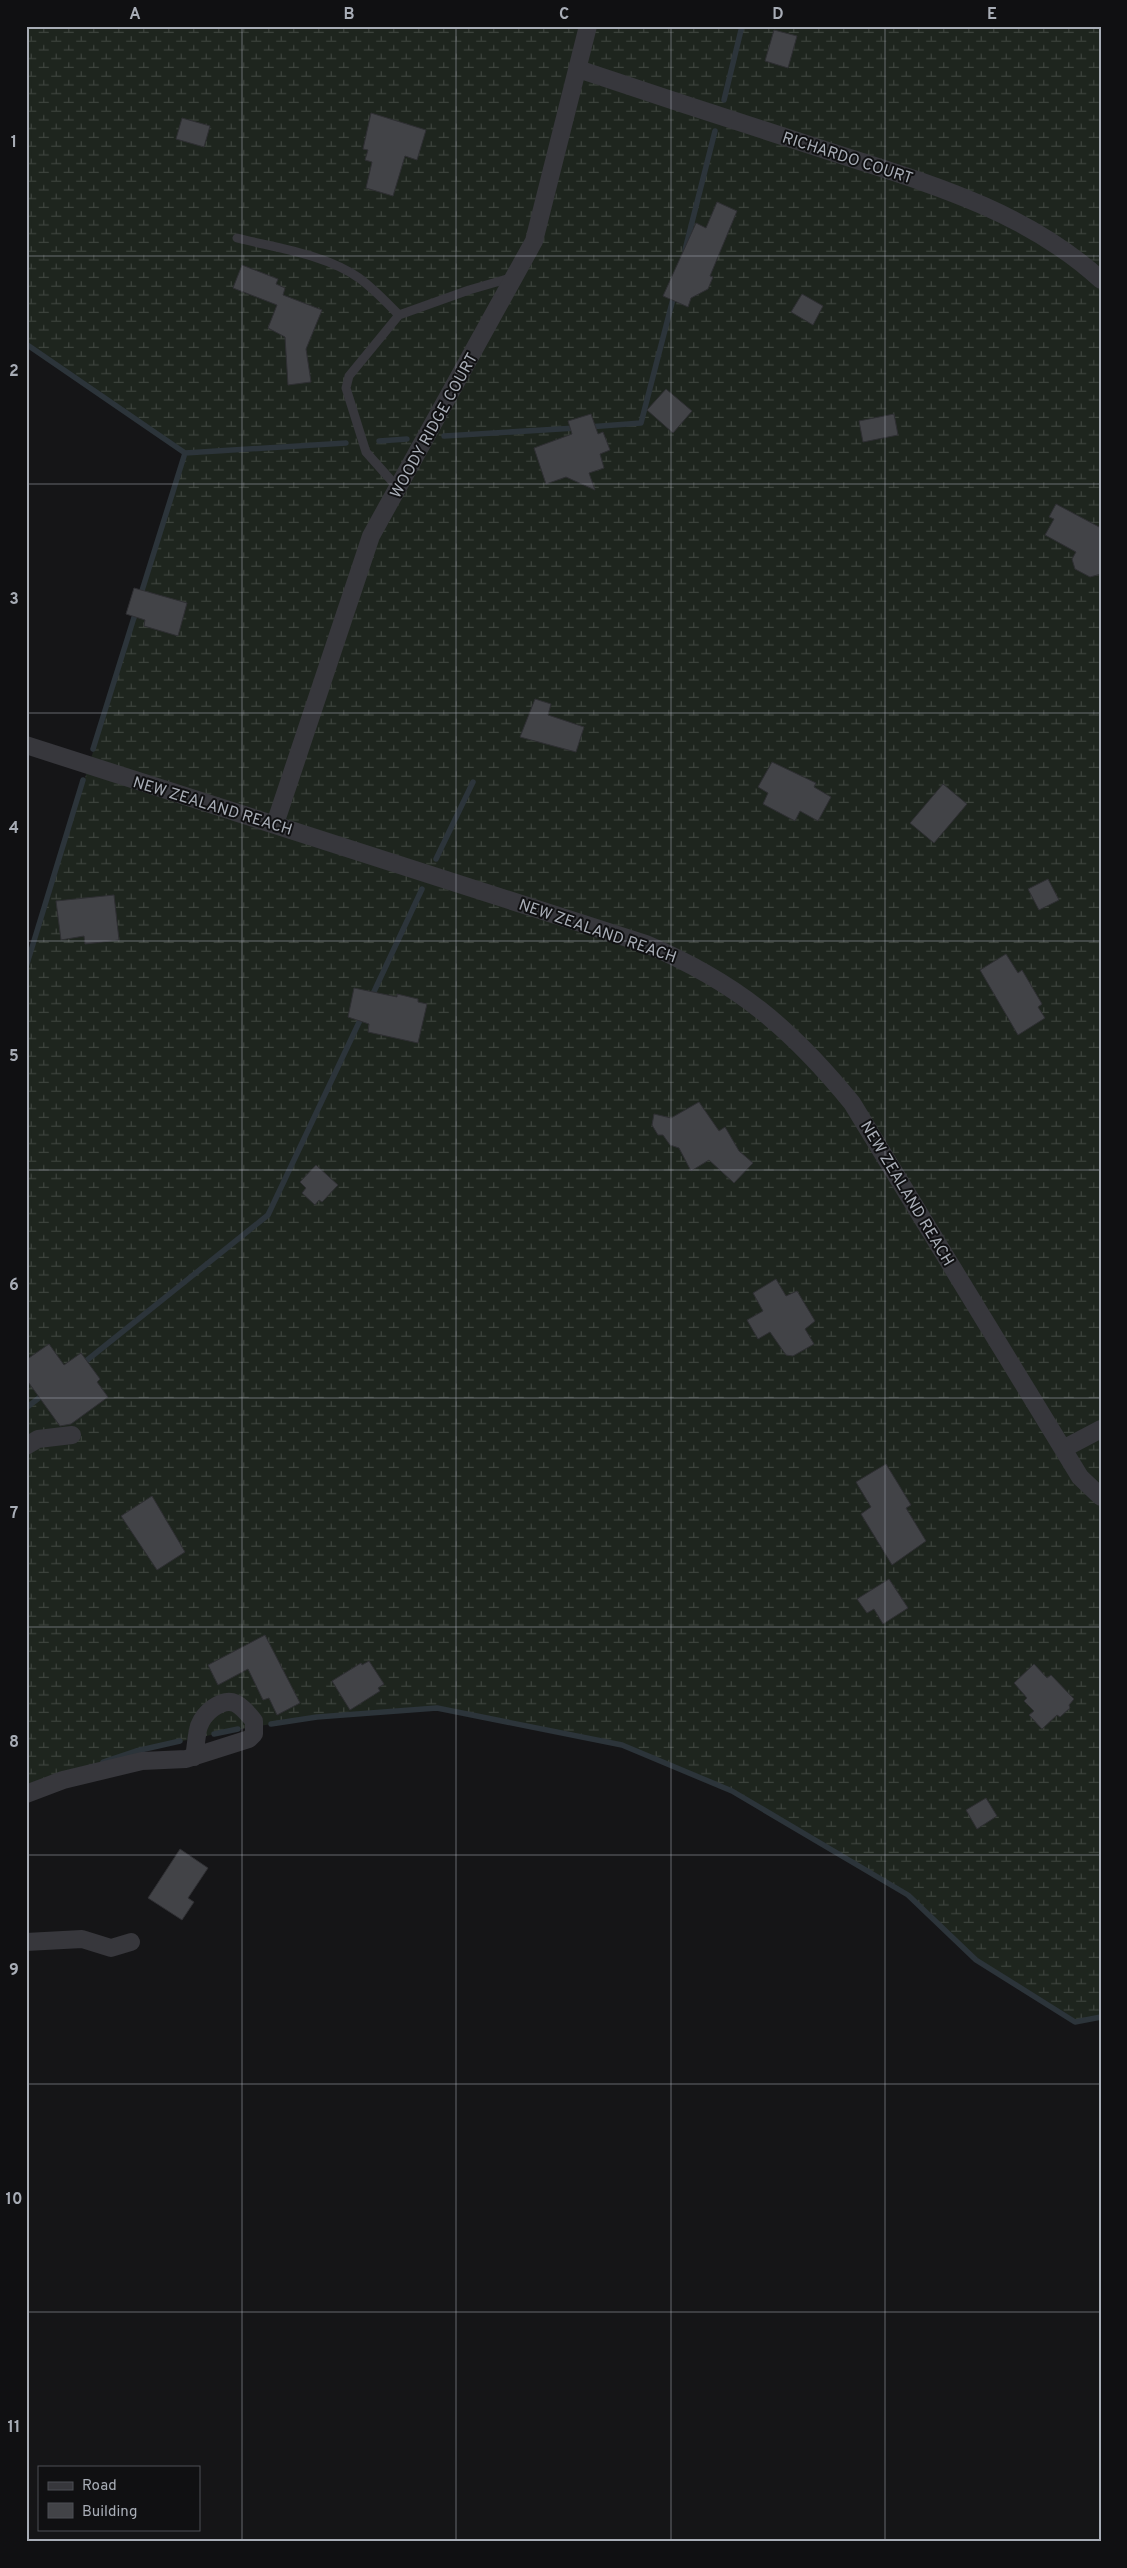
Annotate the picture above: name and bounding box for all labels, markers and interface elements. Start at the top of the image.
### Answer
text: A [129,5,141,25]
text: B [343,5,355,25]
text: C [559,5,569,25]
text: D [772,5,784,25]
text: E [987,5,997,25]
street label: RICHARDO COURT [780,128,915,189]
text: 1 [11,133,17,153]
street label: WOODY RIDGE COURT [386,350,483,502]
text: 2 [9,362,19,382]
text: 3 [9,590,19,610]
street label: NEW ZEALAND REACH [130,773,295,841]
text: 4 [9,819,19,839]
street label: NEW ZEALAND REACH [516,895,679,968]
text: 5 [9,1047,19,1067]
street label: NEW ZEALAND REACH [855,1118,958,1270]
text: 6 [9,1276,19,1296]
text: 7 [10,1504,18,1524]
text: 8 [9,1733,19,1753]
text: 9 [9,1961,19,1981]
text: 10 [6,2190,22,2210]
text: 11 [8,2418,20,2438]
legend [38,2466,200,2530]
text: Road [82,2477,117,2496]
text: Building [82,2503,137,2522]

